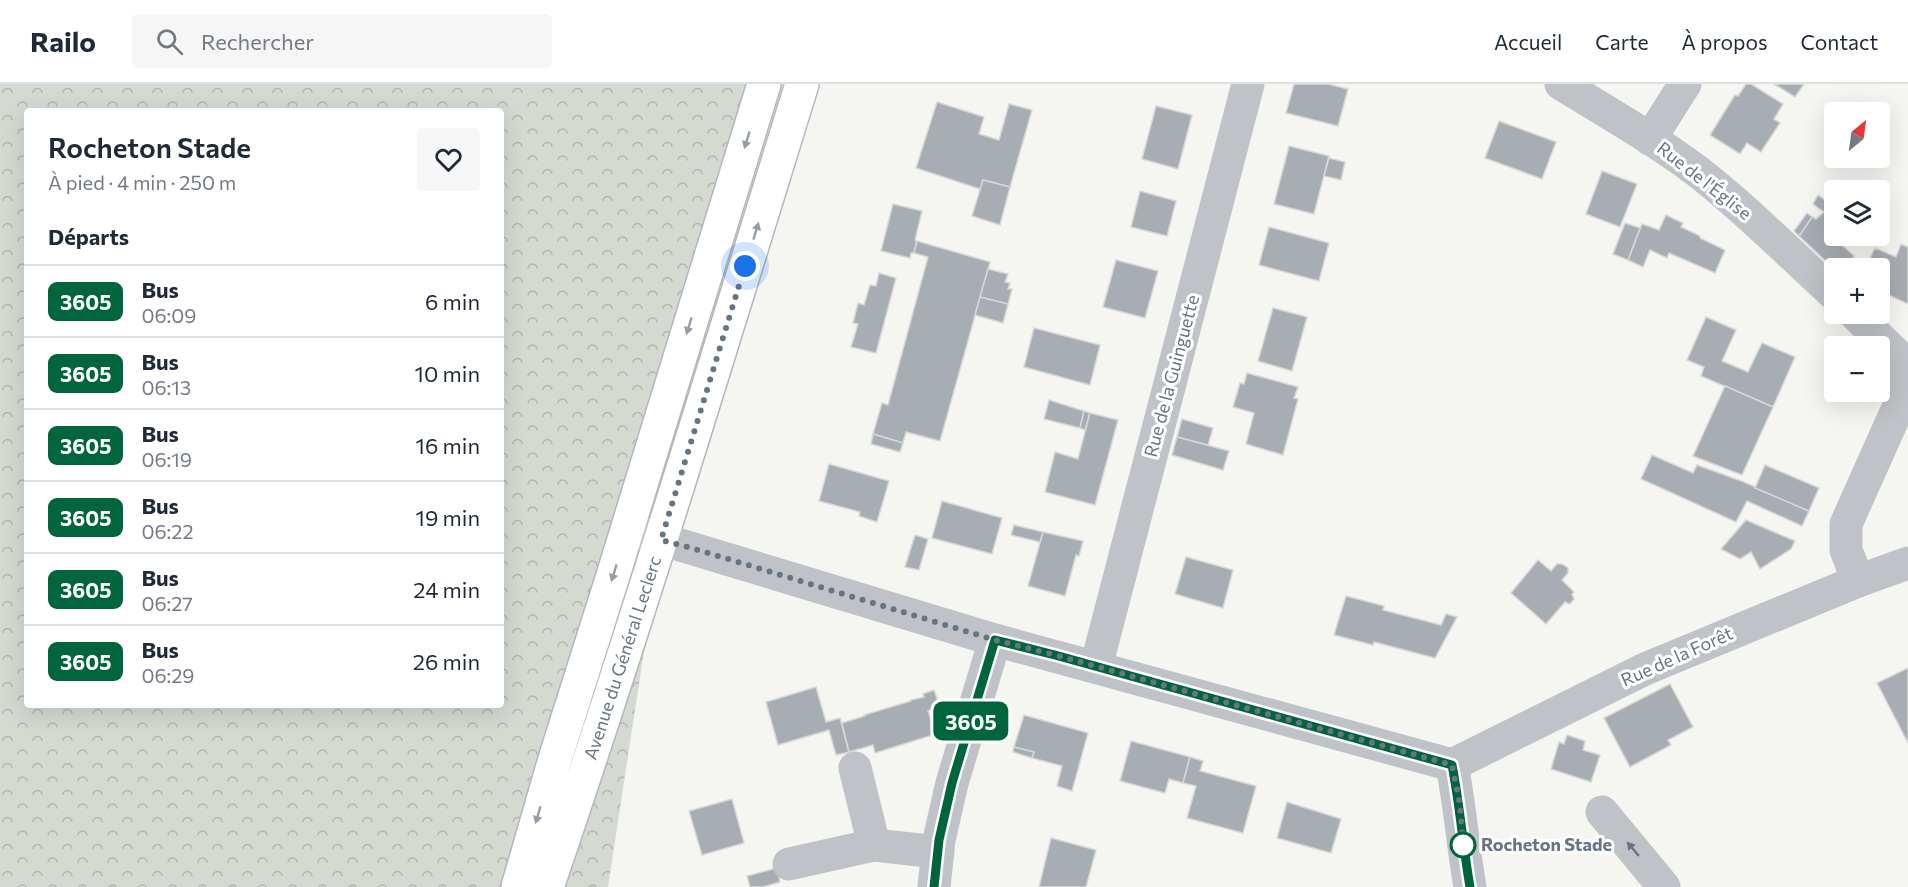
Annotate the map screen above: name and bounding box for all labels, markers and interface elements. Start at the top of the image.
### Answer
search box [132,14,552,68]
text: Railo [30,24,96,58]
icon: search [153,25,186,58]
text: Rechercher [201,28,314,55]
text: Accueil [1494,29,1562,54]
text: Carte [1595,29,1649,54]
text: À propos [1682,29,1767,54]
text: Contact [1800,29,1878,54]
north arrow [1824,102,1890,168]
map controls [1824,102,1890,402]
button: heart [417,128,480,191]
text: Rocheton Stade [48,130,251,164]
one-way arrow [742,131,751,149]
street label: Rue de l'Église [1653,137,1756,224]
text: À pied · 4 min · 250 m [48,170,236,194]
button: layers [1824,180,1890,246]
one-way arrow [752,222,762,240]
text: Départs [48,223,129,250]
your location [730,251,760,281]
button: + [1824,258,1890,324]
text: Bus [141,276,179,303]
text: 6 min [425,288,480,315]
text: 3605 [60,289,111,314]
street label: Rue de la Guinguette [1139,292,1203,459]
text: 06:09 [141,303,197,327]
one-way arrow [684,317,694,335]
button: − [1824,336,1890,402]
text: Bus [141,348,179,375]
text: 10 min [415,360,480,387]
text: 3605 [60,361,111,386]
text: 06:13 [141,375,191,399]
text: Bus [141,420,179,447]
text: 16 min [416,432,480,459]
text: 3605 [60,433,111,458]
text: 06:19 [141,447,192,471]
text: Bus [141,492,179,519]
text: 19 min [416,504,480,531]
text: 3605 [60,505,111,530]
text: 06:22 [141,519,193,543]
street label: Avenue du Général Leclerc [579,553,665,762]
text: Bus [141,564,179,591]
one-way arrow [609,564,618,582]
text: 24 min [413,576,480,603]
text: 3605 [60,577,111,602]
text: 06:27 [141,591,193,615]
street label: Rue de la Forêt [1617,622,1736,691]
text: Bus [141,636,179,663]
text: 26 min [413,648,480,675]
text: 3605 [60,649,111,674]
text: 06:29 [141,663,194,687]
line badge: 3605 [929,702,1013,740]
text: 3605 [945,709,997,734]
one-way arrow [533,806,542,824]
marker: Rocheton Stade [1450,832,1476,858]
place label: Rocheton Stade [1481,833,1612,855]
one-way arrow [1627,842,1639,857]

